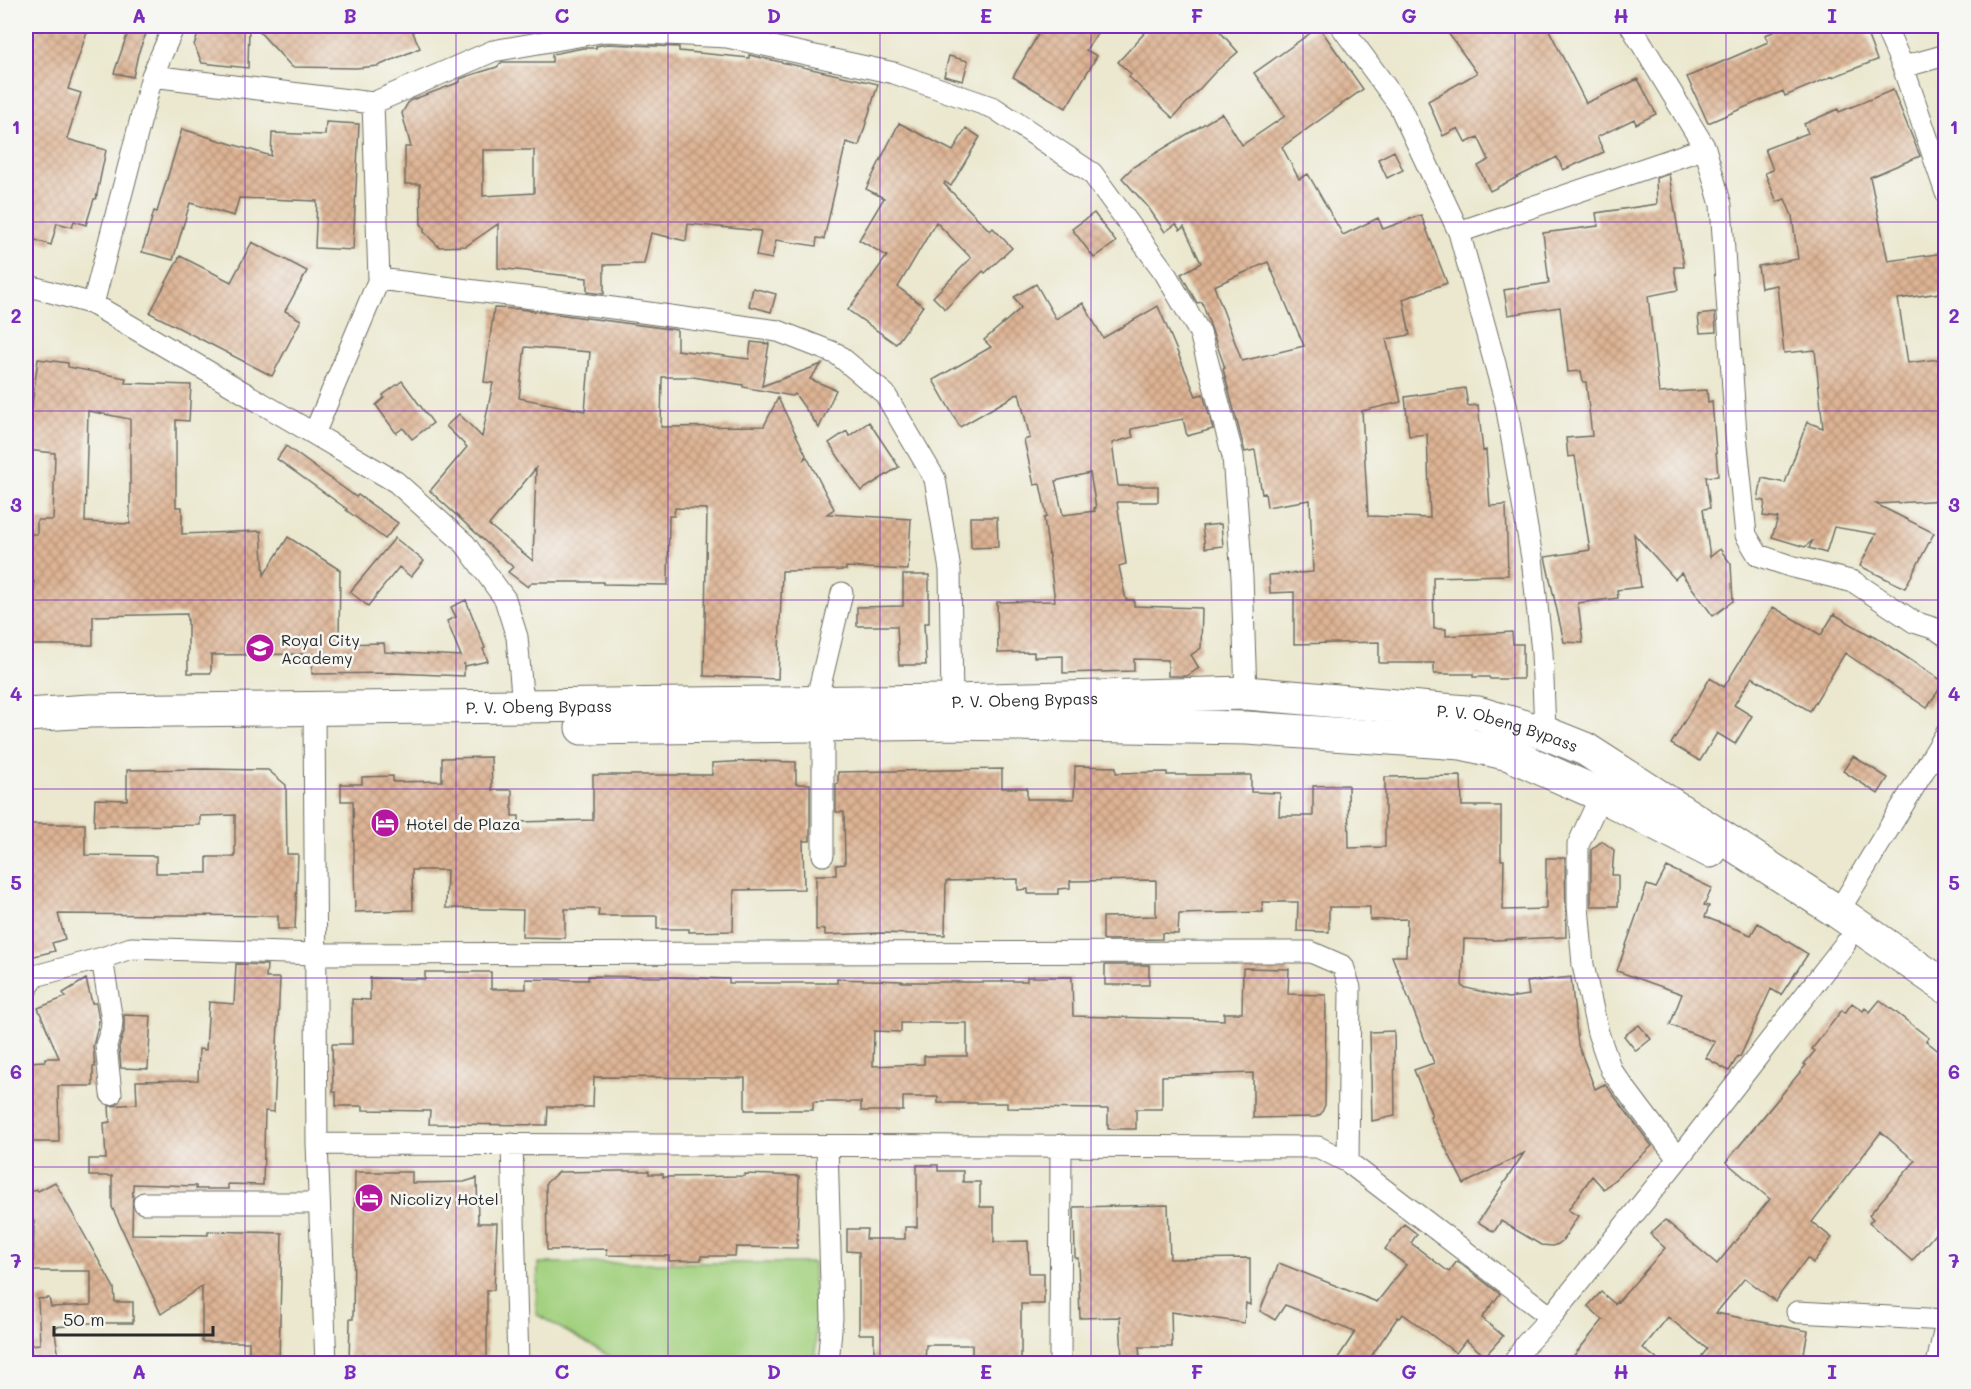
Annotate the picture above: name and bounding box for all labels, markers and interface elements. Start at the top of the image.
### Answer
text: A [132,2,146,28]
text: B [343,2,357,28]
text: C [555,2,570,28]
text: D [767,2,781,28]
text: E [980,2,992,28]
text: F [1191,2,1204,28]
text: G [1401,2,1417,28]
text: H [1613,2,1629,28]
text: I [1827,2,1837,28]
text: 1 [12,113,20,139]
text: 1 [1950,113,1958,139]
text: 2 [10,302,22,328]
text: 2 [1948,302,1960,328]
text: 3 [10,491,22,517]
text: 3 [1948,491,1960,517]
place label: Royal City Academy [281,629,360,668]
school or university icon: Royal City Academy [244,632,276,664]
text: 4 [10,680,23,706]
text: 4 [1948,680,1961,706]
street label: P. V. Obeng Bypass [951,687,1098,712]
street label: P. V. Obeng Bypass [466,694,612,717]
street label: P. V. Obeng Bypass [1436,699,1582,756]
hotel icon: Hotel de Plaza [369,807,401,839]
place label: Hotel de Plaza [406,813,521,834]
text: 5 [10,869,22,895]
text: 5 [1948,869,1960,895]
text: 6 [10,1058,22,1084]
text: 6 [1948,1058,1960,1084]
hotel icon: Nicolizy Hotel [353,1182,385,1214]
place label: Nicolizy Hotel [390,1188,499,1209]
text: 7 [10,1247,22,1273]
text: 7 [1948,1247,1960,1273]
scale bar [54,1299,213,1337]
text: 50 m [63,1307,105,1331]
text: A [132,1358,146,1384]
text: B [343,1358,357,1384]
text: C [555,1358,570,1384]
text: D [767,1358,781,1384]
text: E [980,1358,992,1384]
text: F [1191,1358,1204,1384]
text: G [1401,1358,1417,1384]
text: H [1613,1358,1629,1384]
text: I [1827,1358,1837,1384]

